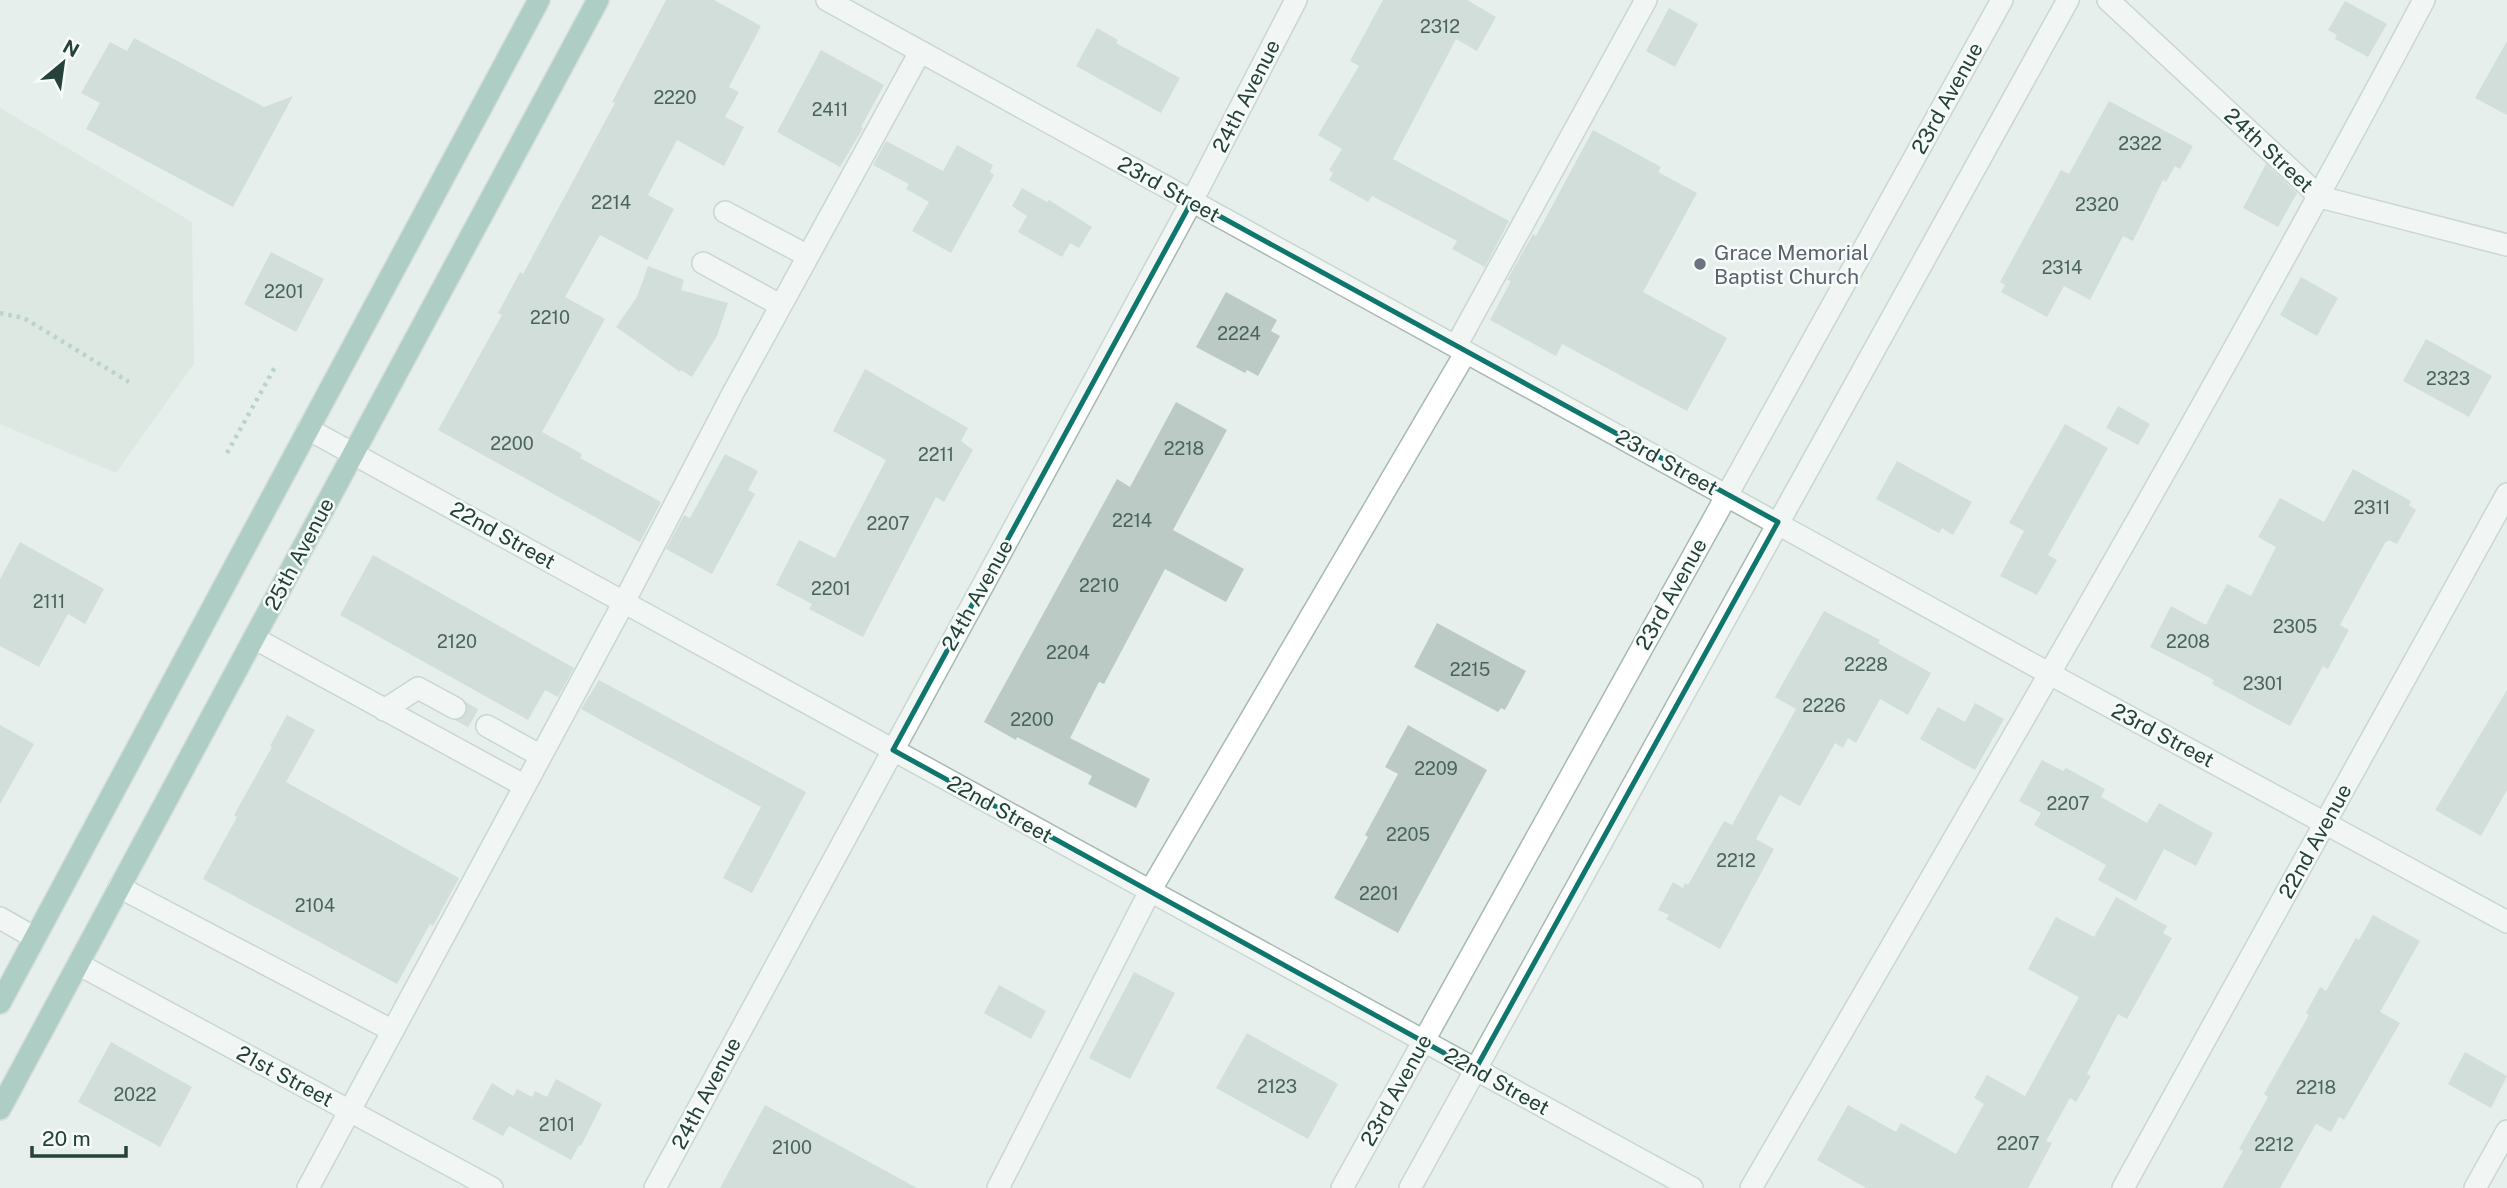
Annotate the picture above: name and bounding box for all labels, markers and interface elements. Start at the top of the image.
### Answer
house number: 2312 [1420,16,1460,37]
north arrow [28,28,98,98]
text: N [59,35,83,61]
street label: 24th Avenue [1207,35,1285,157]
street label: 23rd Avenue [1906,38,1988,158]
house number: 2220 [653,87,697,108]
house number: 2411 [812,99,848,120]
street label: 24th Street [2219,103,2319,197]
house number: 2322 [2118,133,2162,154]
street label: 23rd Street [1114,151,1224,227]
house number: 2214 [591,192,631,213]
house number: 2320 [2075,194,2119,215]
place label: Grace Memorial Baptist Church [1714,240,1869,289]
marker: Grace Memorial Baptist Church [1692,256,1708,272]
house number: 2314 [2042,257,2082,278]
house number: 2201 [264,281,304,302]
house number: 2210 [530,307,570,328]
house number: 2224 [1217,323,1261,344]
house number: 2323 [2426,368,2470,389]
street label: 23rd Street [1612,424,1722,500]
house number: 2200 [490,433,534,454]
house number: 2218 [1164,438,1204,459]
house number: 2211 [918,444,954,465]
street label: 25th Avenue [259,494,339,614]
street label: 22nd Street [446,496,560,574]
house number: 2311 [2354,497,2390,518]
house number: 2214 [1112,510,1152,531]
house number: 2207 [867,513,909,534]
street label: 23rd Avenue [1630,534,1712,654]
street label: 24th Avenue [936,535,1018,655]
house number: 2210 [1079,575,1119,596]
house number: 2201 [811,578,851,599]
house number: 2111 [33,591,65,612]
house number: 2305 [2273,616,2317,637]
house number: 2120 [437,631,477,652]
house number: 2208 [2166,631,2210,652]
house number: 2204 [1046,642,1090,663]
house number: 2228 [1844,654,1888,675]
house number: 2215 [1450,659,1490,680]
house number: 2301 [2243,673,2283,694]
house number: 2226 [1802,695,1846,716]
street label: 23rd Street [2107,697,2219,773]
house number: 2200 [1010,709,1054,730]
house number: 2209 [1414,758,1458,779]
street label: 22nd Street [943,770,1057,848]
street label: 22nd Avenue [2273,779,2357,903]
house number: 2207 [2047,793,2089,814]
house number: 2205 [1386,824,1430,845]
house number: 2212 [1716,850,1756,871]
house number: 2201 [1359,883,1399,904]
house number: 2104 [295,895,335,916]
street label: 23rd Avenue [1355,1030,1437,1150]
street label: 24th Avenue [666,1033,746,1153]
street label: 21st Street [232,1040,338,1112]
street label: 22nd Street [1440,1042,1554,1120]
house number: 2123 [1257,1076,1297,1097]
house number: 2218 [2296,1077,2336,1098]
house number: 2022 [113,1084,157,1105]
scale bar [32,1114,126,1158]
house number: 2101 [539,1114,575,1135]
text: 20 m [42,1126,91,1151]
house number: 2207 [1997,1133,2039,1154]
house number: 2212 [2254,1134,2294,1155]
house number: 2100 [772,1137,812,1158]

